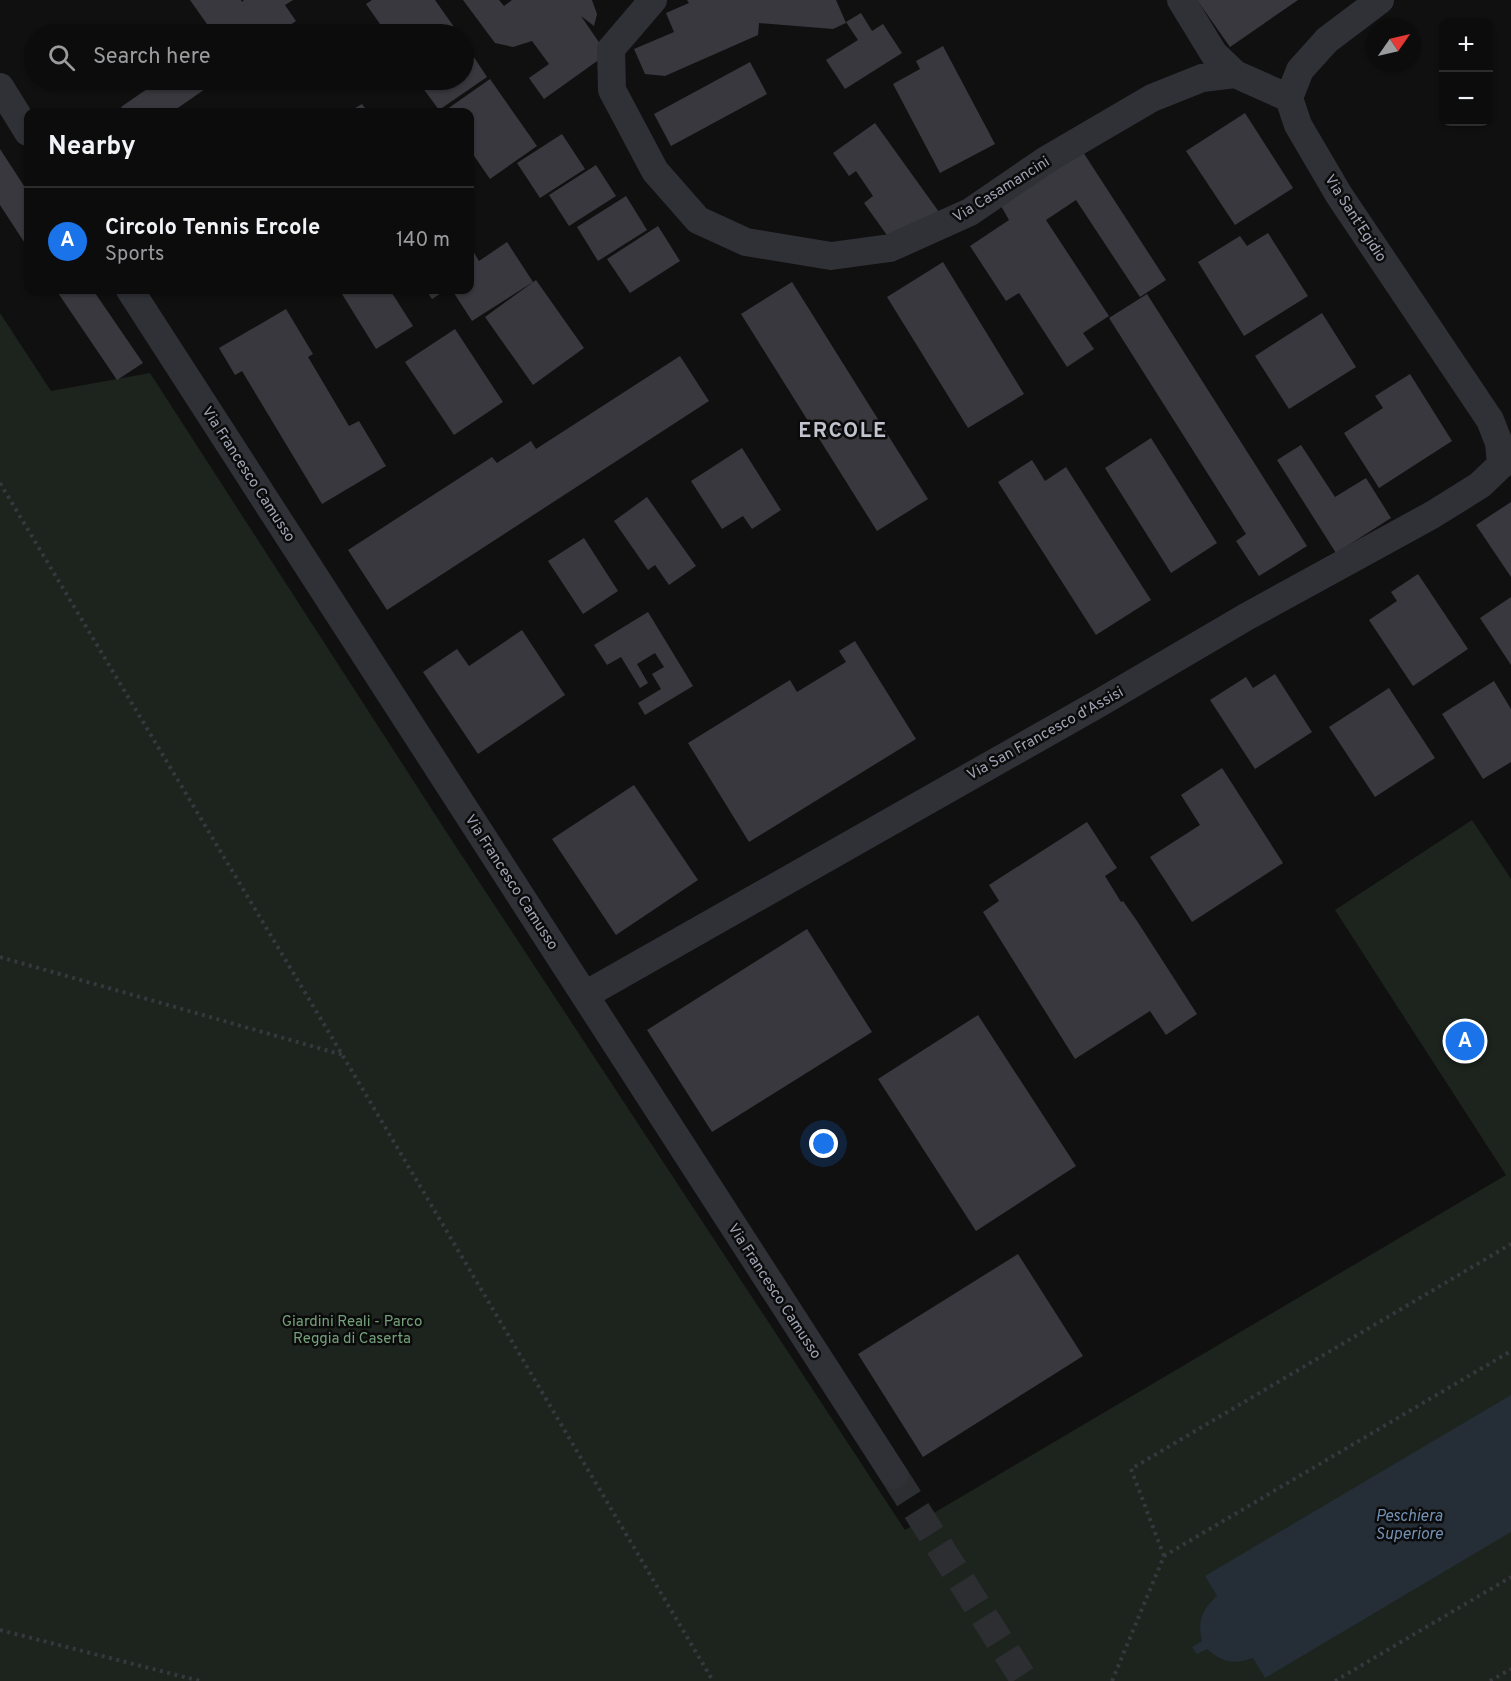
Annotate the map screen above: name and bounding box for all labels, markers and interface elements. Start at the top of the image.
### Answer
north arrow [1367,18,1421,72]
map controls [1439,18,1493,126]
button: + [1439,18,1493,72]
search box [24,24,474,90]
icon: search [45,41,78,74]
text: Search here [93,44,211,71]
button: − [1439,72,1493,126]
text: Nearby [48,131,136,164]
street label: Via Casamancini [950,153,1054,228]
street label: Via Sant'Egidio [1319,171,1390,266]
text: Circolo Tennis Ercole [105,215,320,242]
text: A [60,228,75,254]
text: 140 m [396,228,450,254]
text: Sports [105,242,165,268]
street label: Via Francesco Camusso [197,403,299,546]
district label: ERCOLE [798,418,888,445]
street label: Via San Francesco d'Assisi [964,683,1127,785]
street label: Via Francesco Camusso [460,811,562,954]
pin: A [1446,1018,1484,1064]
your location [809,1129,838,1158]
street label: Via Francesco Camusso [723,1220,825,1363]
park label: Giardini Reali - Parco Reggia di Caserta [282,1313,422,1349]
water label: Peschiera Superiore [1375,1507,1443,1545]

